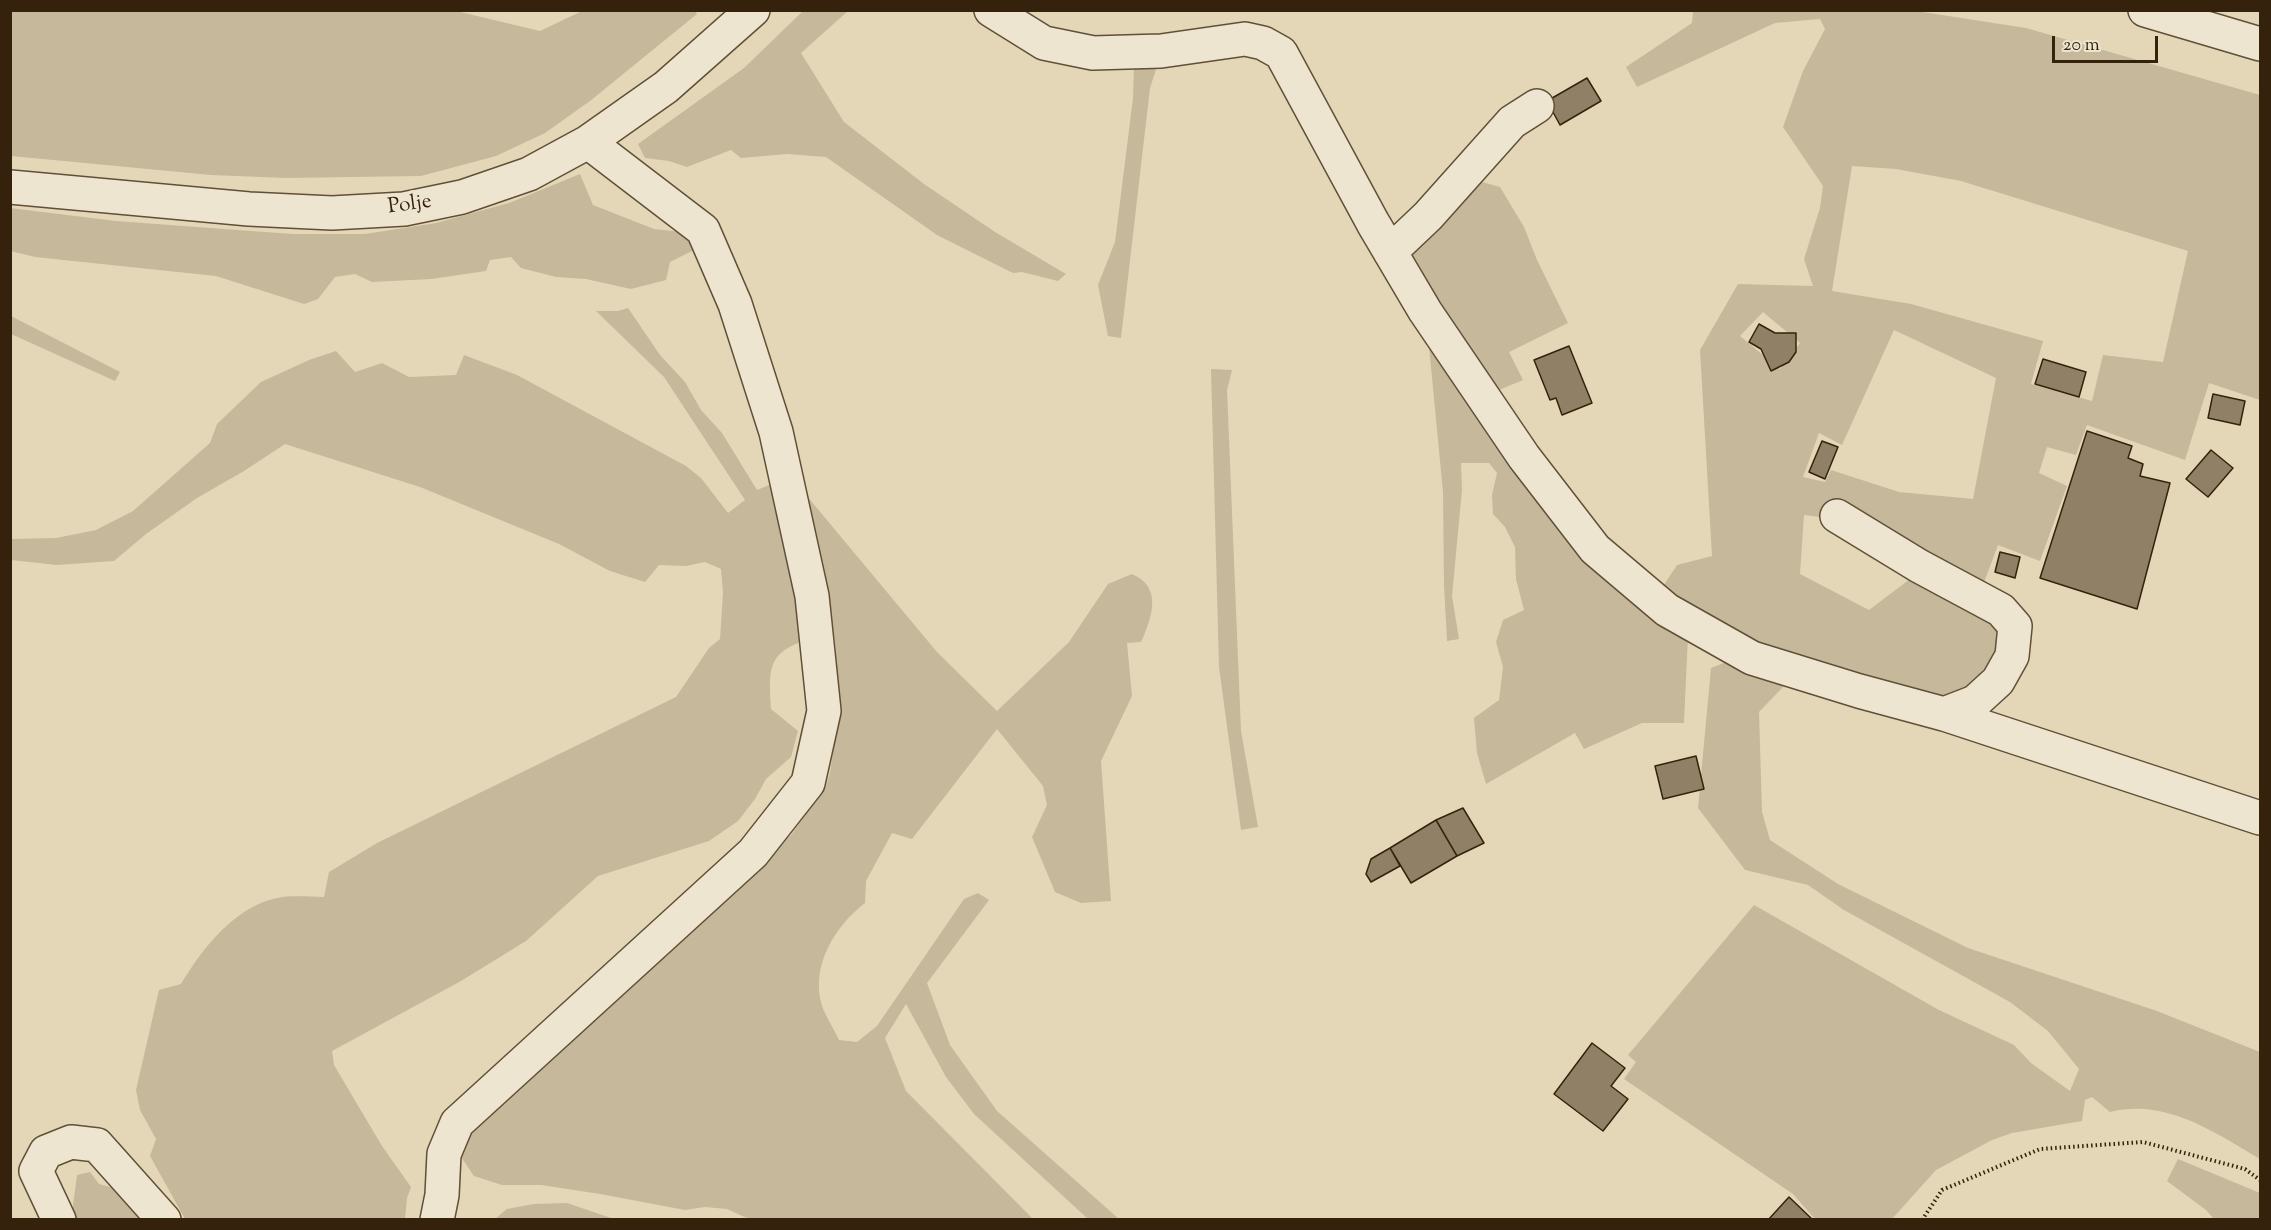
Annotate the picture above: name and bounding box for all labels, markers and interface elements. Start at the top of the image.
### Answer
scale bar [2055,24,2162,62]
text: 20 m [2063,33,2100,59]
street label: Polje [387,190,433,222]

